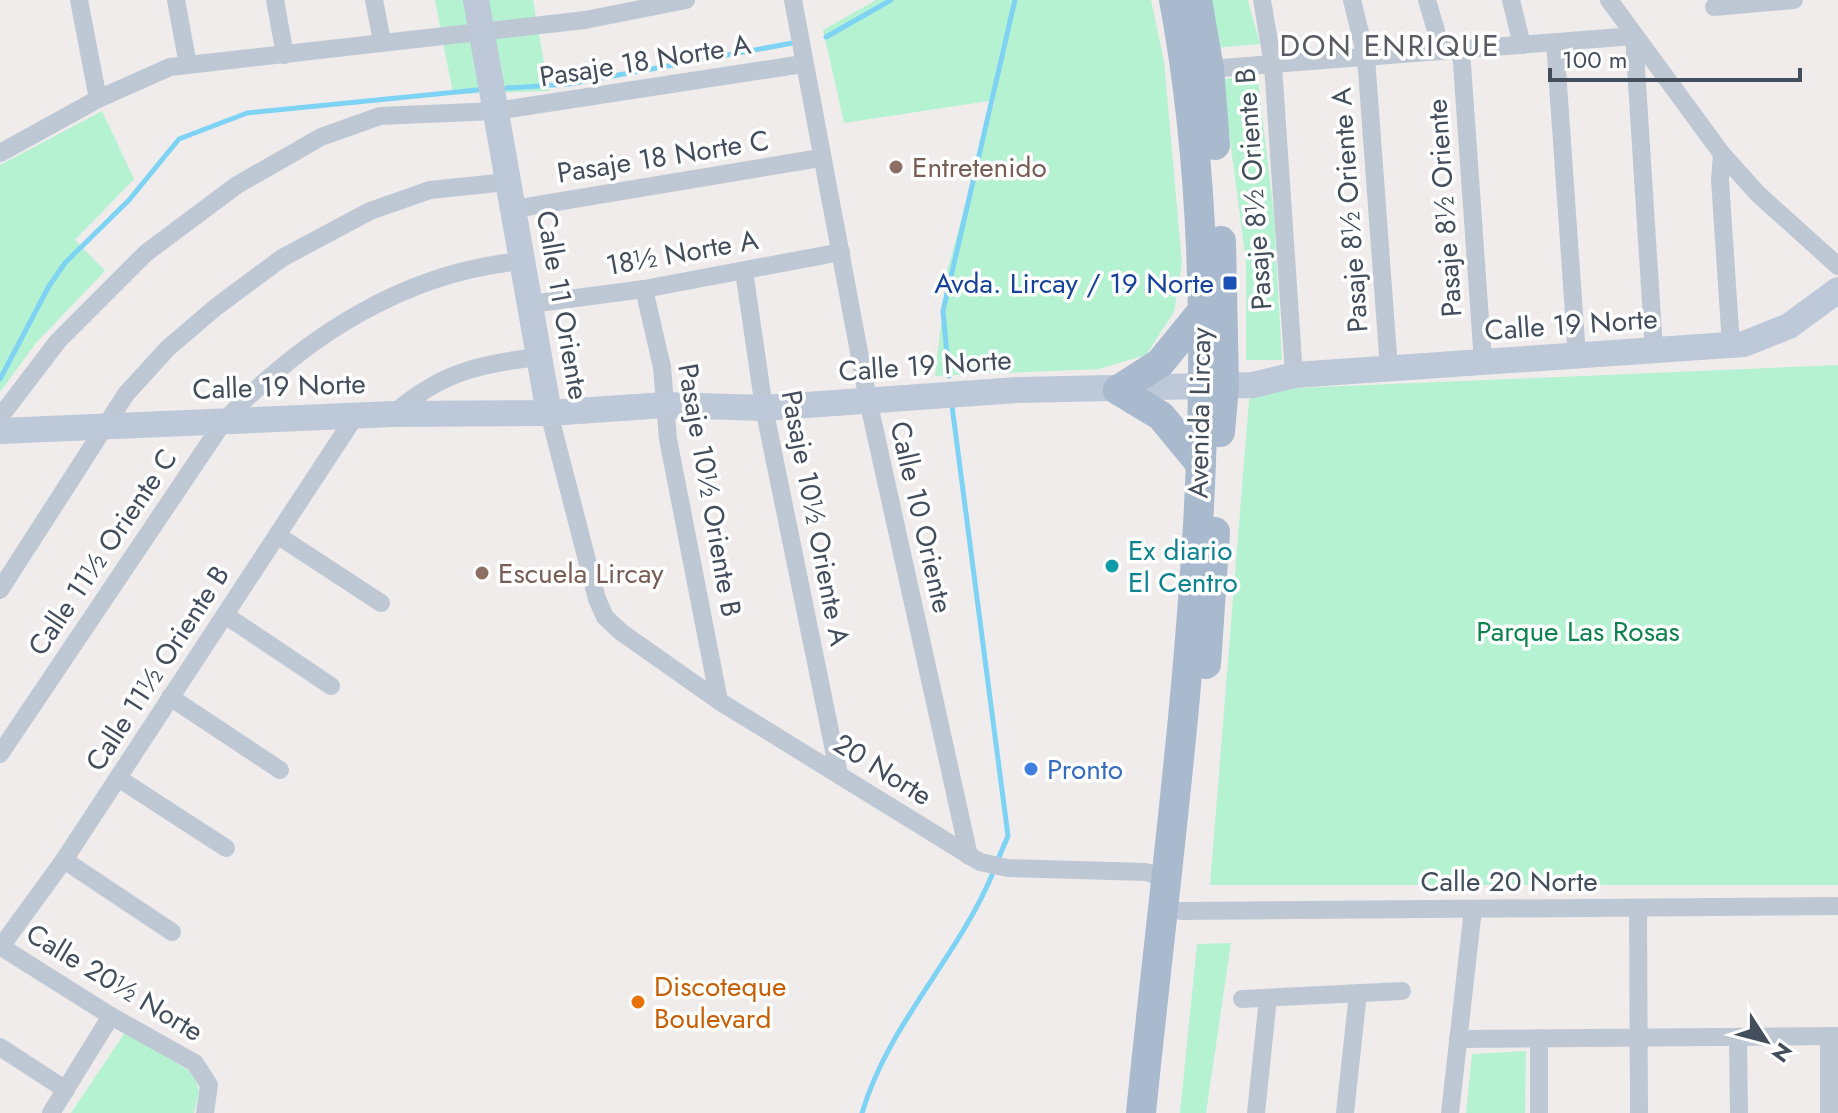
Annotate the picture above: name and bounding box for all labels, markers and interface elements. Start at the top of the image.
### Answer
street label: Pasaje 18 Norte A [536,23,754,97]
district label: DON ENRIQUE [1279,24,1501,67]
scale bar [1550,32,1800,82]
text: 100 m [1562,42,1628,77]
street label: Pasaje 8½ Oriente B [1225,67,1282,311]
street label: Pasaje 8½ Oriente A [1320,86,1379,334]
street label: Pasaje 8½ Oriente [1416,98,1473,318]
street label: Pasaje 18 Norte C [554,119,772,193]
place label: Entretenido [912,147,1047,188]
marker: Entretenido [887,158,905,176]
street label: Calle 11 Oriente [526,207,599,403]
street label: 18½ Norte A [603,219,762,286]
place label: Avda. Lircay / 19 Norte [934,263,1214,304]
marker: Avda. Lircay / 19 Norte [1221,274,1239,292]
street label: Calle 19 Norte [1483,298,1659,351]
street label: Avenida Lircay [1178,326,1222,499]
street label: Calle 19 Norte [837,339,1013,392]
street label: Pasaje 10½ Oriente B [667,360,752,620]
street label: Calle 19 Norte [192,363,366,410]
street label: Pasaje 10½ Oriente A [771,387,860,650]
street label: Calle 10 Oriente [880,417,963,617]
street label: Calle 11½ Oriente C [18,441,187,664]
place label: Ex diario El Centro [1128,530,1238,603]
place label: Escuela Lircay [498,553,664,594]
street label: Calle 11½ Oriente B [75,557,239,779]
marker: Ex diario El Centro [1103,557,1121,575]
marker: Escuela Lircay [473,564,491,582]
park label: Parque Las Rosas [1476,611,1680,652]
street label: 20 Norte [826,723,940,816]
place label: Pronto [1047,749,1123,790]
marker: Pronto [1022,760,1040,778]
street label: Calle 20 Norte [1420,861,1598,902]
street label: Calle 20½ Norte [18,913,211,1052]
place label: Discoteque Boulevard [654,966,787,1039]
marker: Discoteque Boulevard [629,993,647,1011]
north arrow [1726,1001,1806,1081]
text: N [1764,1036,1800,1069]

